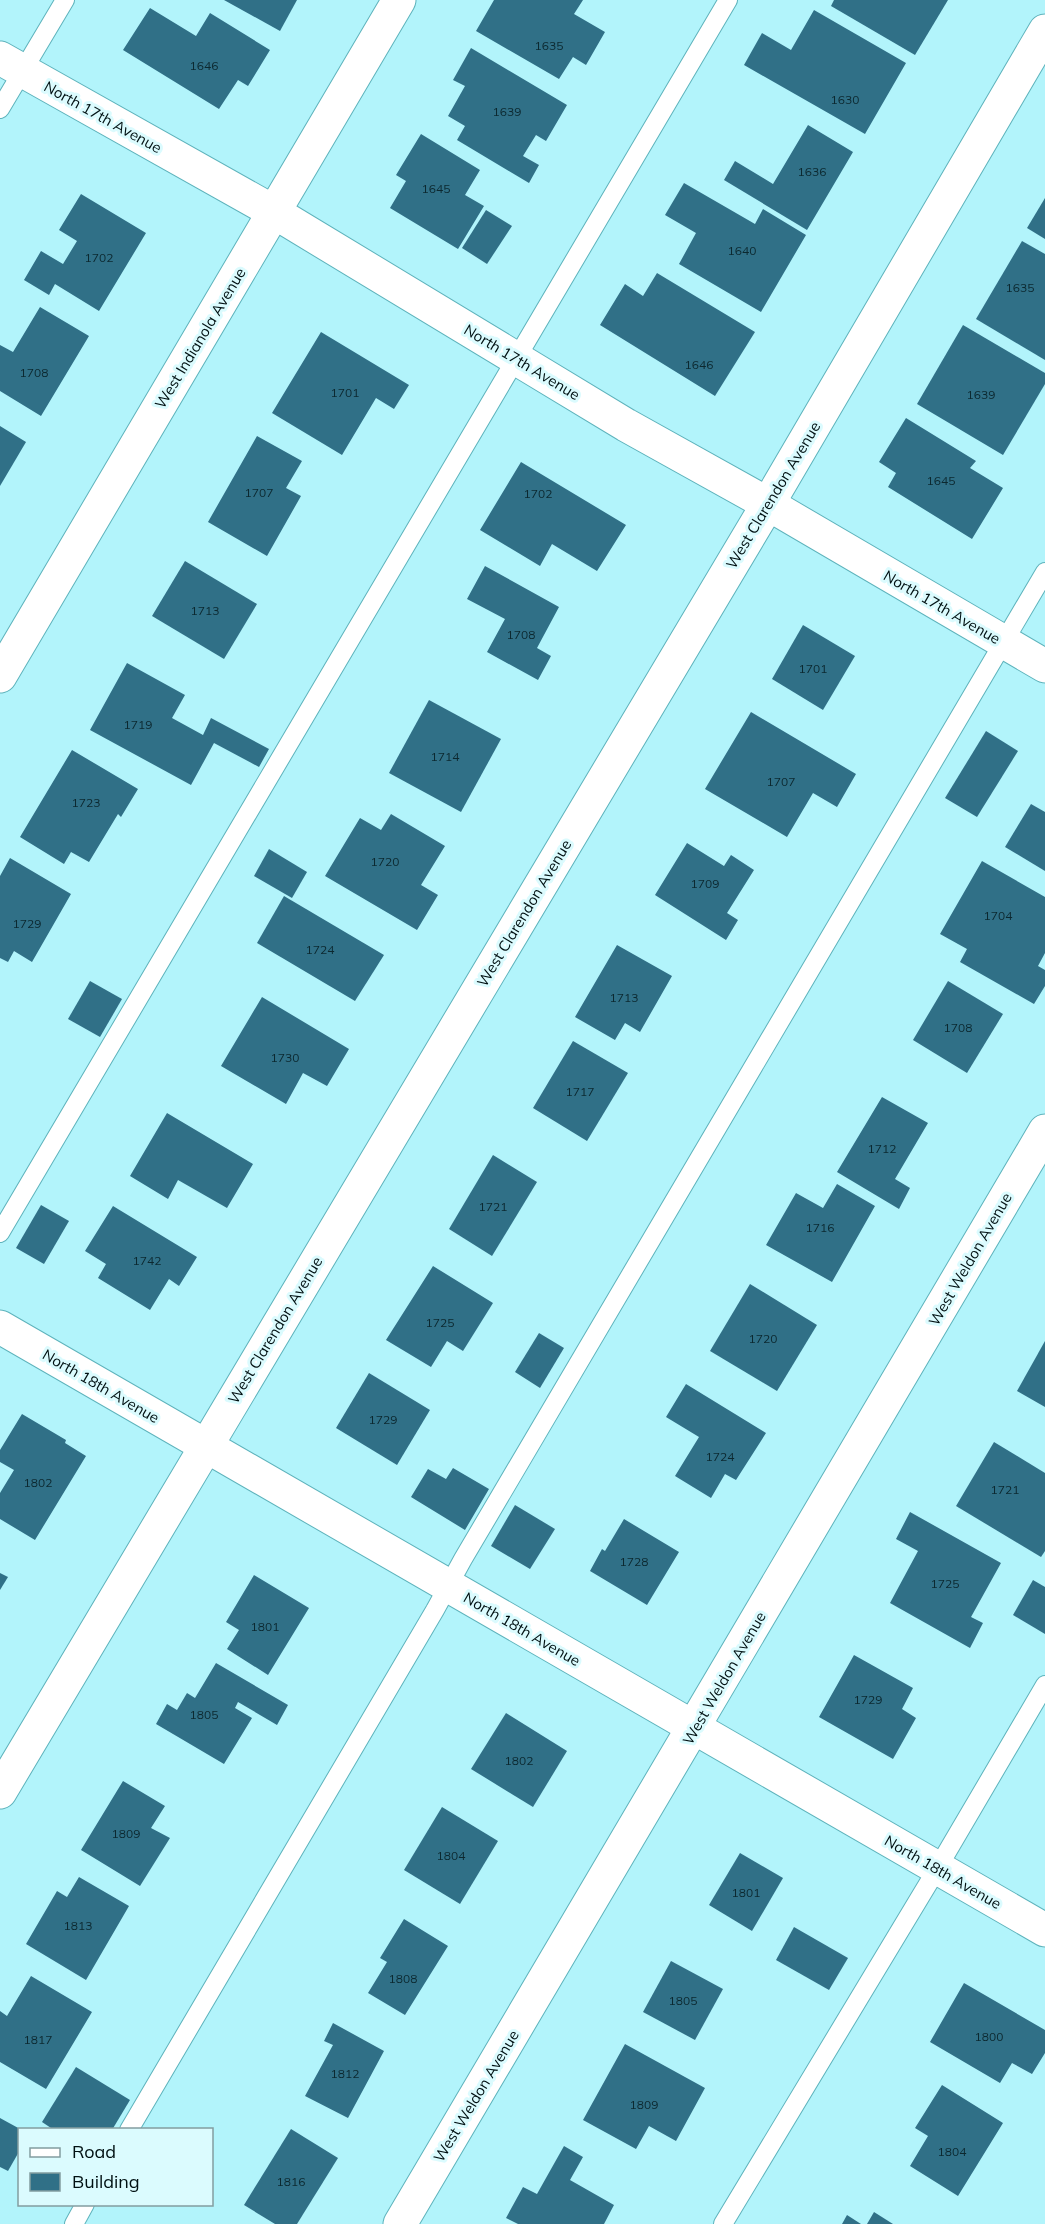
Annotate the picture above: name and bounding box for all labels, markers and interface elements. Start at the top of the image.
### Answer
house number: 1635 [535,38,563,53]
house number: 1646 [190,58,218,73]
street label: North 17th Avenue [41,77,165,157]
house number: 1630 [831,92,859,107]
house number: 1639 [493,104,521,119]
house number: 1636 [798,164,826,179]
house number: 1645 [422,181,450,196]
house number: 1640 [728,243,756,258]
house number: 1702 [85,250,113,265]
street label: West Indianola Avenue [150,264,250,412]
house number: 1635 [1006,280,1034,295]
street label: North 17th Avenue [461,320,583,404]
house number: 1646 [685,357,713,372]
house number: 1708 [20,365,48,380]
house number: 1701 [331,385,359,400]
house number: 1639 [967,387,995,402]
street label: West Clarendon Avenue [722,418,824,572]
house number: 1645 [927,473,955,488]
house number: 1707 [245,485,273,500]
house number: 1702 [524,486,552,501]
street label: North 17th Avenue [880,566,1004,648]
house number: 1713 [191,603,219,618]
house number: 1708 [507,627,535,642]
house number: 1701 [799,661,827,676]
house number: 1719 [124,717,152,732]
house number: 1714 [431,749,459,764]
house number: 1707 [767,774,795,789]
house number: 1723 [72,795,100,810]
street label: West Clarendon Avenue [473,836,575,990]
house number: 1720 [371,854,399,869]
house number: 1709 [691,876,719,891]
house number: 1704 [984,908,1012,923]
house number: 1729 [13,916,41,931]
house number: 1724 [306,942,334,957]
house number: 1713 [610,990,638,1005]
house number: 1708 [944,1020,972,1035]
house number: 1730 [271,1050,299,1065]
house number: 1717 [566,1084,594,1099]
house number: 1712 [868,1141,896,1156]
street label: West Weldon Avenue [924,1189,1016,1329]
house number: 1721 [479,1199,507,1214]
house number: 1716 [806,1220,834,1235]
house number: 1742 [133,1253,161,1268]
street label: West Clarendon Avenue [224,1253,326,1407]
house number: 1725 [426,1315,454,1330]
house number: 1720 [749,1331,777,1346]
street label: North 18th Avenue [39,1345,163,1427]
house number: 1729 [369,1412,397,1427]
house number: 1724 [706,1449,734,1464]
house number: 1802 [24,1475,52,1490]
house number: 1721 [991,1482,1019,1497]
house number: 1728 [620,1554,648,1569]
house number: 1725 [931,1576,959,1591]
street label: North 18th Avenue [460,1588,584,1670]
street label: West Weldon Avenue [678,1608,770,1748]
house number: 1801 [251,1619,279,1634]
house number: 1729 [854,1692,882,1707]
house number: 1805 [190,1707,218,1722]
house number: 1802 [505,1753,533,1768]
house number: 1809 [112,1826,140,1841]
street label: North 18th Avenue [881,1831,1005,1913]
house number: 1804 [437,1848,465,1863]
house number: 1801 [732,1885,760,1900]
house number: 1813 [64,1918,92,1933]
house number: 1808 [389,1971,417,1986]
house number: 1805 [669,1993,697,2008]
street label: West Weldon Avenue [429,2027,523,2165]
house number: 1800 [975,2029,1003,2044]
house number: 1817 [24,2032,52,2047]
house number: 1812 [331,2066,359,2081]
house number: 1809 [630,2097,658,2112]
legend [18,2128,213,2206]
text: Road [72,2140,116,2163]
house number: 1804 [938,2144,966,2159]
text: Building [72,2170,140,2193]
house number: 1816 [277,2174,305,2189]

